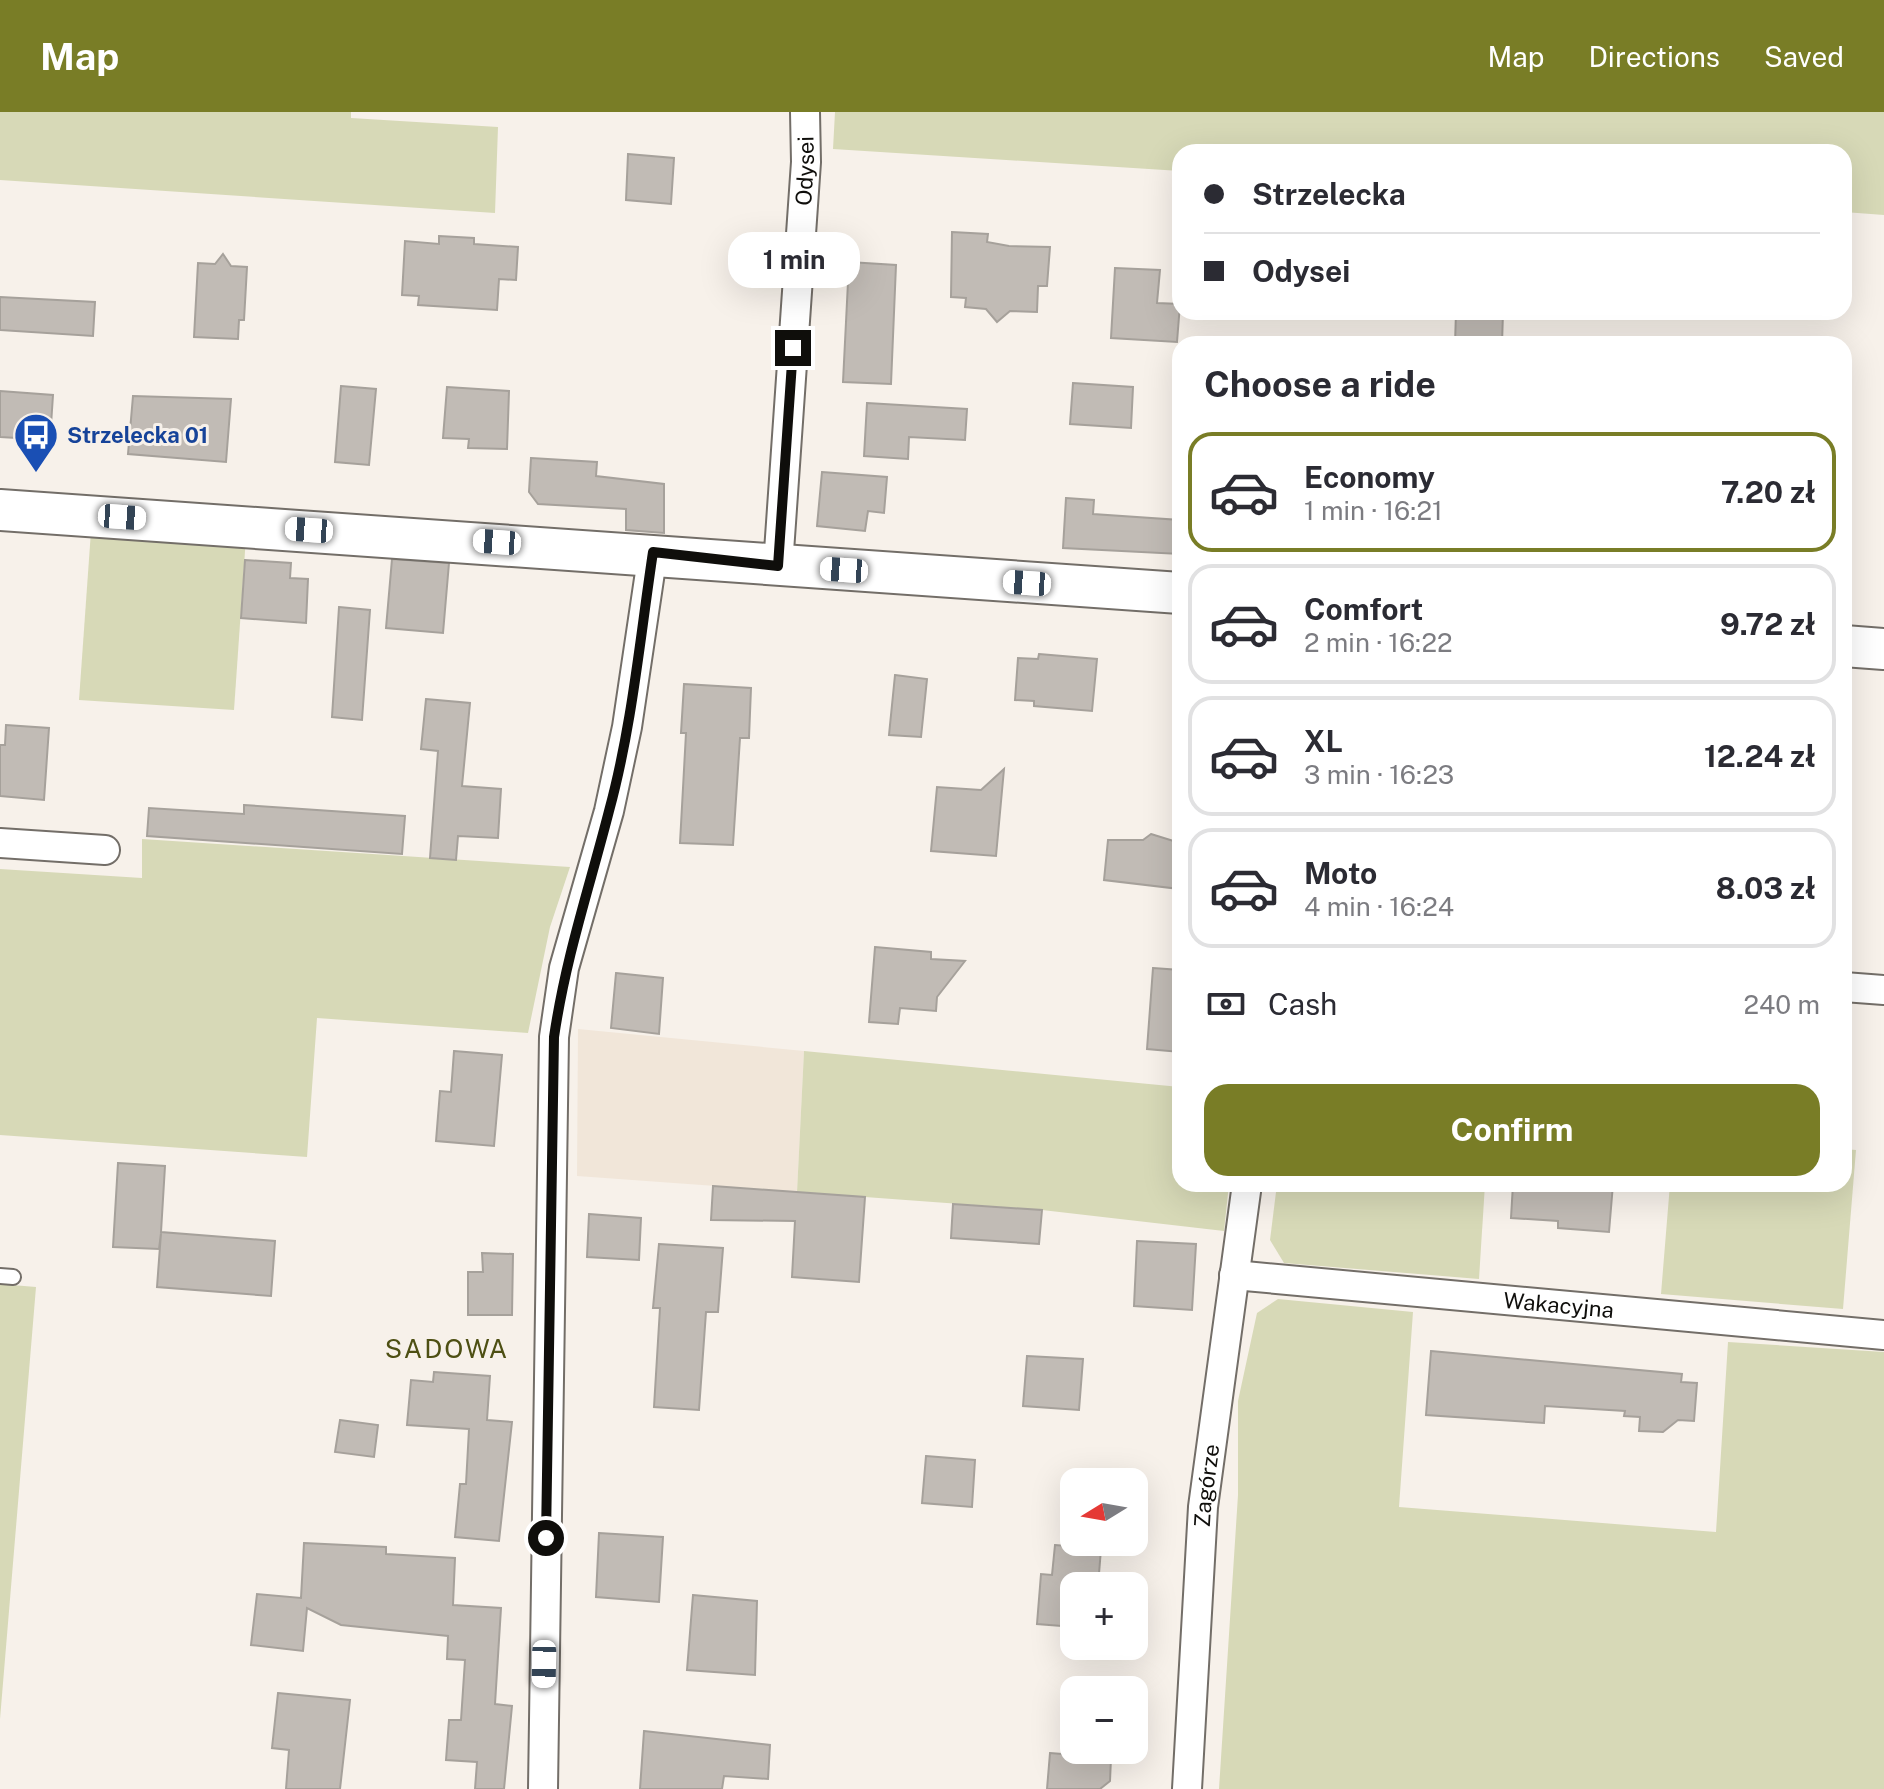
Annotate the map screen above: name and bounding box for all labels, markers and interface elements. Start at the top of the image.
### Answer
text: Map [40,34,119,79]
text: Map [1488,40,1544,73]
text: Directions [1588,40,1720,73]
text: Saved [1764,40,1844,73]
street label: Odysei [790,136,819,207]
text: Strzelecka [1252,176,1406,212]
callout: 1 min [727,232,859,288]
text: 1 min [763,244,825,275]
text: Odysei [1252,253,1350,289]
route end [775,330,811,366]
text: Choose a ride [1204,363,1436,405]
bus stop icon: Strzelecka 01 [12,411,60,474]
place label: Strzelecka 01 [67,422,208,448]
icon: car [1208,456,1280,528]
text: Economy [1304,459,1435,495]
text: 7.20 zł [1721,474,1816,510]
text: 1 min · 16:21 [1304,495,1443,526]
car [97,503,147,531]
car [284,516,334,544]
car [472,528,522,556]
car [819,556,869,584]
car [1002,569,1052,597]
icon: car [1208,588,1280,660]
text: Comfort [1304,591,1423,627]
text: 9.72 zł [1720,606,1816,642]
text: 2 min · 16:22 [1304,627,1453,658]
icon: car [1208,720,1280,792]
text: XL [1304,723,1343,759]
text: 12.24 zł [1704,738,1816,774]
text: 3 min · 16:23 [1304,759,1454,790]
icon: car [1208,852,1280,924]
text: Moto [1304,855,1377,891]
text: 8.03 zł [1716,870,1816,906]
text: 4 min · 16:24 [1304,891,1454,922]
icon: cash [1204,982,1248,1026]
text: Cash [1268,986,1337,1022]
text: 240 m [1743,989,1820,1020]
button: Confirm [1204,1084,1820,1176]
street label: Wakacyjna [1502,1287,1615,1323]
district label: SADOWA [385,1333,509,1364]
street label: Zagórze [1189,1442,1224,1528]
north arrow [1060,1468,1148,1556]
map controls [1060,1468,1148,1764]
route start [528,1520,564,1556]
button: + [1060,1572,1148,1660]
car [532,1640,556,1688]
button: − [1060,1676,1148,1764]

